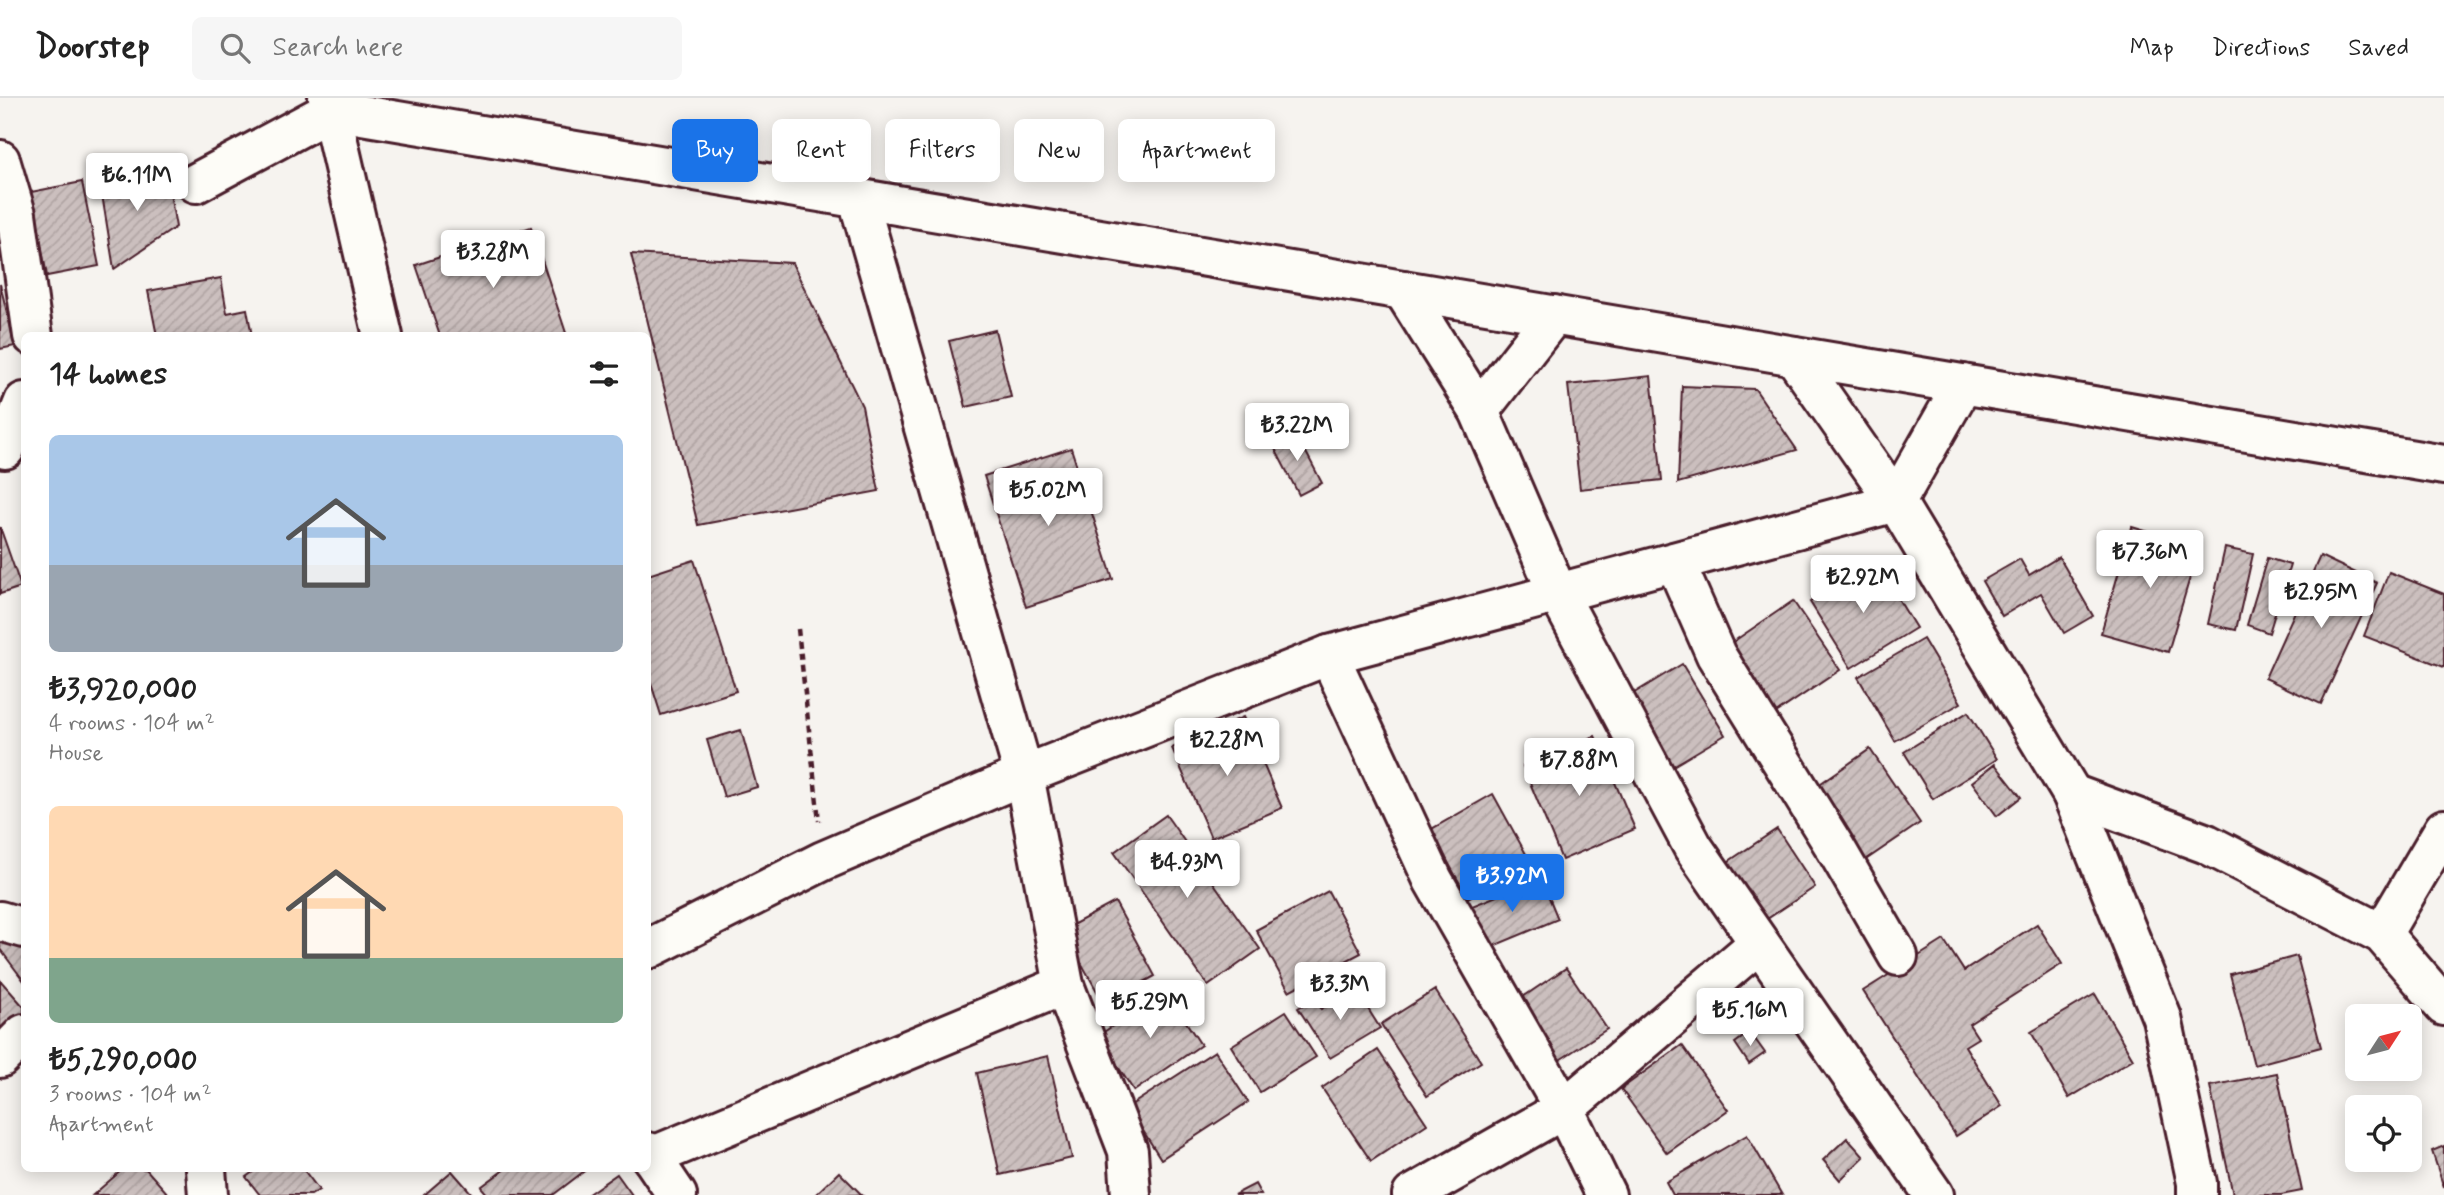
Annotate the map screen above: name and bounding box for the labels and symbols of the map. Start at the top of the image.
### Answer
pin: ₺6.11M [80,153,194,213]
pin: ₺3.28M [436,230,550,290]
pin: ₺3.22M [1240,404,1354,463]
pin: ₺5.02M [991,468,1105,528]
pin: ₺7.36M [2093,531,2207,590]
pin: ₺2.92M [1806,556,1920,615]
pin: ₺2.95M [2264,570,2378,630]
pin: ₺2.28M [1170,718,1284,778]
pin: ₺7.88M [1522,738,1636,798]
pin: ₺4.93M [1130,840,1244,900]
pin: ₺3.92M [1455,854,1569,914]
pin: ₺3.3M [1291,962,1389,1022]
pin: ₺5.29M [1093,981,1207,1040]
pin: ₺5.16M [1693,988,1807,1048]
north arrow [2345,1004,2422,1082]

